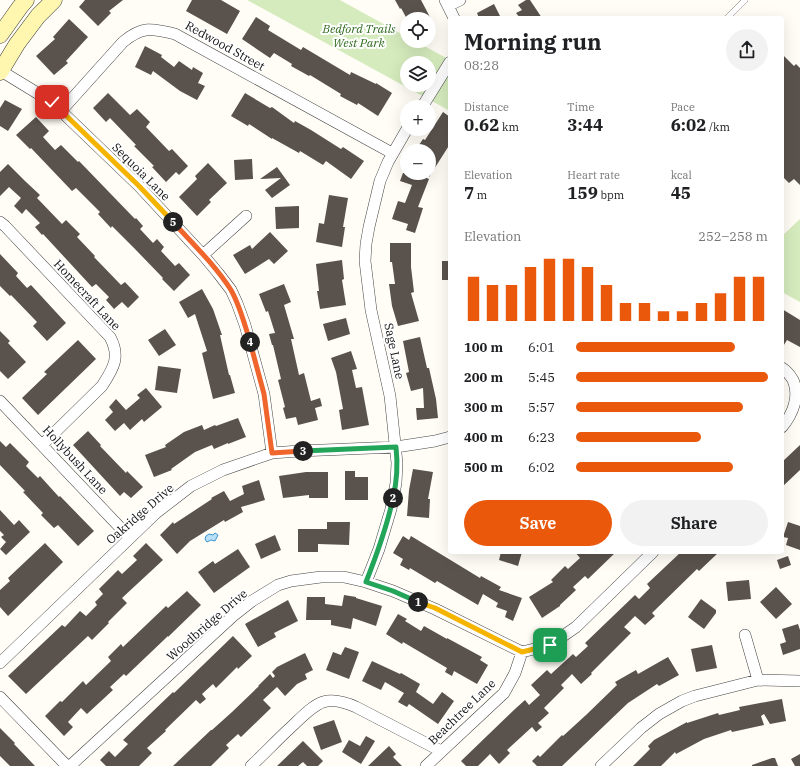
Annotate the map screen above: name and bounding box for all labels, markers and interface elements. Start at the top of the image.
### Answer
map controls [400,12,436,180]
button: locate [400,12,436,48]
street label: Redwood Street [183,18,268,74]
park label: Bedford Trails West Park [322,21,396,50]
text: Morning run [464,27,602,56]
button: share [726,29,768,71]
button: layers [400,56,436,92]
text: 08:28 [464,57,499,74]
pin [35,85,69,119]
icon: check [41,91,63,113]
button: + [400,100,436,136]
text: Distance [464,100,509,114]
text: Time [567,100,594,114]
text: Pace [671,100,695,114]
text: 0.62 [464,114,499,136]
text: 3:44 [567,114,603,136]
text: 6:02 [671,114,706,136]
text: km [499,120,519,134]
text: /km [706,120,730,134]
street label: Sequoia Lane [109,140,173,204]
button: − [400,144,436,180]
text: Elevation [464,168,512,182]
text: Heart rate [567,168,620,182]
text: kcal [671,168,692,182]
text: 7 [464,182,474,204]
text: 159 [567,182,598,204]
text: 45 [671,182,691,204]
text: m [474,188,487,202]
text: bpm [598,188,624,202]
pin: 5 [163,212,183,232]
text: 5 [170,215,176,229]
text: Elevation [464,228,521,245]
text: 252–258 m [698,228,768,245]
street label: Homecraft Lane [51,256,124,333]
street label: Sage Lane [381,321,408,380]
pin: 4 [240,332,260,352]
text: 4 [247,335,253,349]
text: 100 m [464,339,503,356]
text: 6:01 [528,339,555,356]
text: 200 m [464,369,503,386]
text: 5:45 [528,369,555,386]
text: 300 m [464,399,503,416]
text: 5:57 [528,399,555,416]
street label: Hollybush Lane [40,422,111,497]
text: 400 m [464,429,503,446]
text: 6:23 [528,429,555,446]
pin: 3 [293,441,313,461]
text: 3 [300,444,306,458]
text: 500 m [464,459,503,476]
text: 6:02 [528,459,555,476]
street label: Oakridge Drive [103,480,176,547]
pin: 2 [383,488,403,508]
text: 2 [390,491,396,505]
button: Save [464,500,612,546]
button: Share [620,500,768,546]
street label: Woodbridge Drive [163,586,250,664]
pin: 1 [408,592,428,612]
text: 1 [415,595,421,609]
pin [533,628,567,662]
icon: arrive [539,634,561,656]
street label: Beachtree Lane [425,676,498,748]

